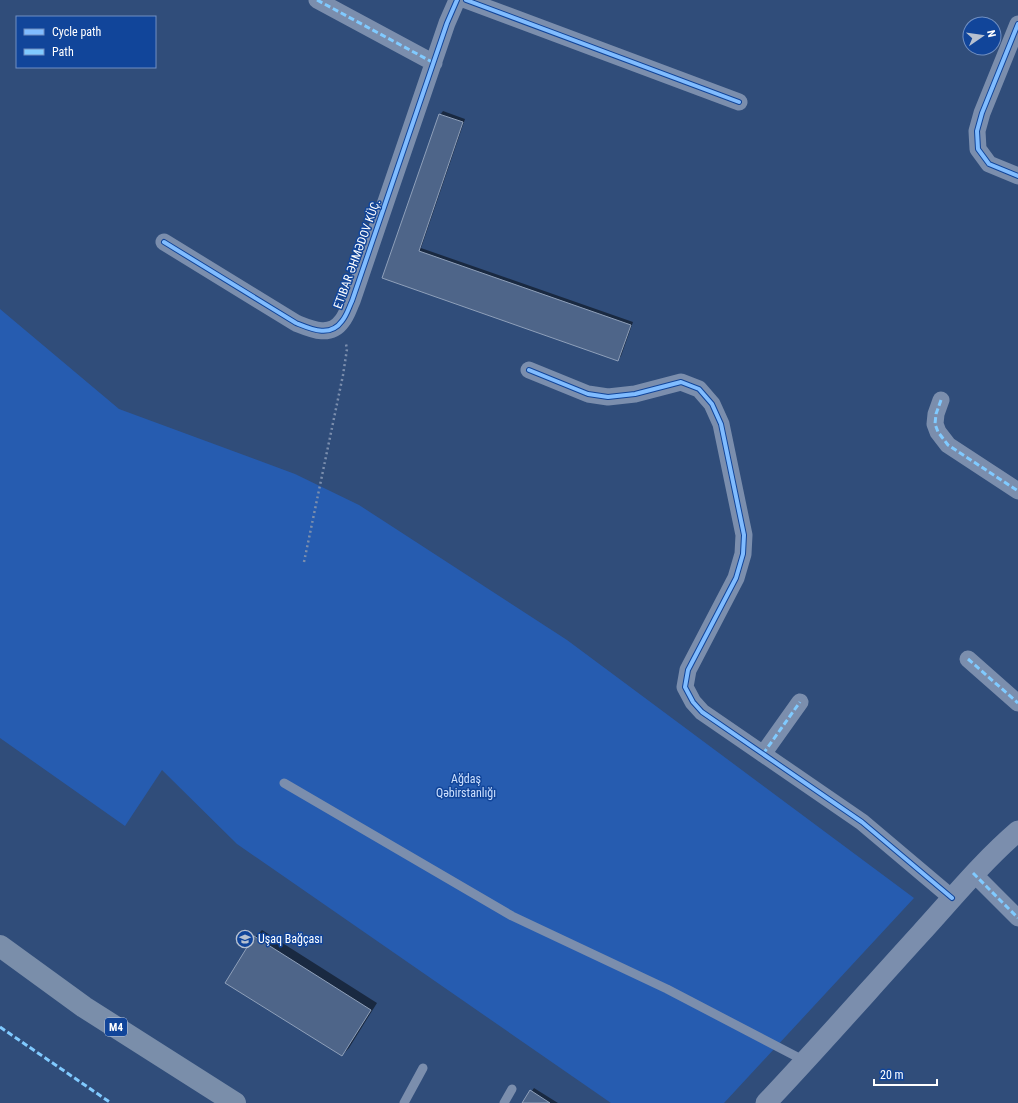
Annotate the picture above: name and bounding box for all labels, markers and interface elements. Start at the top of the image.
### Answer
legend [16,16,156,68]
north arrow [962,16,1002,56]
text: Cycle path [52,25,102,39]
text: N [984,29,998,39]
text: Path [52,45,74,59]
street label: ETIBAR ƏHMƏDOV KÜÇ. [330,197,383,311]
park label: Ağdaş Qəbirstanlığı [436,772,496,800]
school or university icon: Uşaq Bağçası [235,929,255,949]
place label: Uşaq Bağçası [258,932,323,946]
road number: M4 [105,1018,127,1036]
scale bar [874,1061,937,1087]
text: 20 m [880,1068,904,1082]

